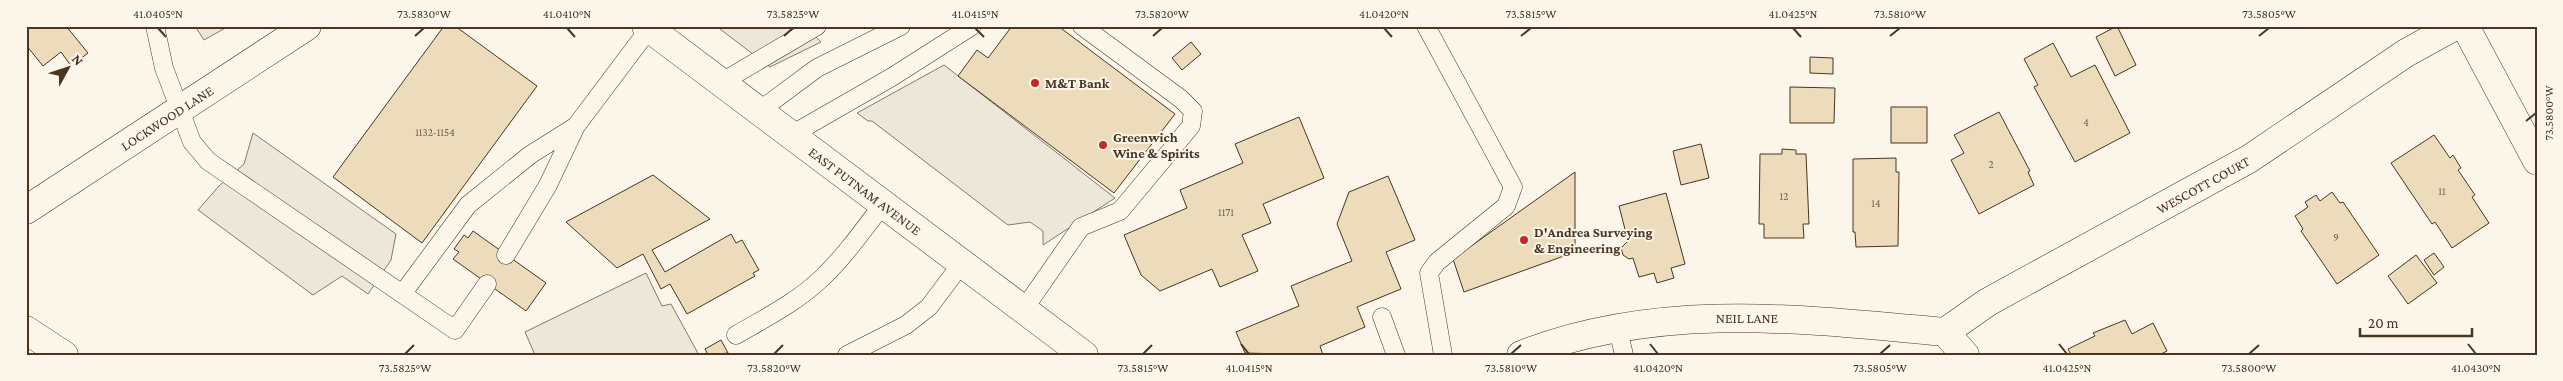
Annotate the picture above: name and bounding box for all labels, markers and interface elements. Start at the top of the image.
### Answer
text: 41.0405°N [133,7,183,21]
text: 73.5830°W [397,7,451,21]
text: 41.0410°N [543,7,591,21]
text: 73.5825°W [767,7,819,21]
text: 41.0415°N [951,7,999,21]
text: 73.5820°W [1135,7,1189,21]
text: 41.0420°N [1359,7,1409,21]
text: 73.5815°W [1506,7,1556,21]
text: 41.0425°N [1769,7,1817,21]
text: 73.5810°W [1874,7,1926,21]
text: 73.5805°W [2242,7,2296,21]
north arrow [42,42,92,92]
text: N [69,51,87,69]
place label: M&T Bank [1045,75,1110,91]
marker: M&T Bank [1029,77,1041,89]
street label: LOCKWOOD LANE [118,82,217,154]
text: 73.5800°W [2542,86,2556,140]
house number: 4 [2083,116,2089,128]
house number: 1132-1154 [415,126,455,138]
place label: Greenwich Wine & Spirits [1112,129,1200,161]
marker: Greenwich Wine & Spirits [1097,139,1109,151]
street label: EAST PUTNAM AVENUE [806,144,925,239]
street label: WESCOTT COURT [2154,153,2253,217]
house number: 2 [1988,158,1994,170]
house number: 11 [2438,185,2446,197]
house number: 12 [1780,190,1788,202]
house number: 14 [1871,197,1881,209]
house number: 1171 [1218,206,1234,218]
place label: D'Andrea Surveying & Engineering [1534,224,1653,256]
house number: 9 [2333,231,2339,243]
marker: D'Andrea Surveying & Engineering [1518,234,1530,246]
scale bar [2360,306,2473,338]
street label: NEIL LANE [1716,310,1779,326]
text: 20 m [2368,315,2399,331]
text: 73.5825°W [379,361,431,375]
text: 73.5820°W [747,361,801,375]
text: 73.5815°W [1118,361,1168,375]
text: 41.0415°N [1225,361,1273,375]
text: 73.5810°W [1485,361,1537,375]
text: 41.0420°N [1633,361,1683,375]
text: 73.5805°W [1853,361,1907,375]
text: 41.0425°N [2043,361,2091,375]
text: 73.5800°W [2222,361,2276,375]
text: 41.0430°N [2451,361,2501,375]

